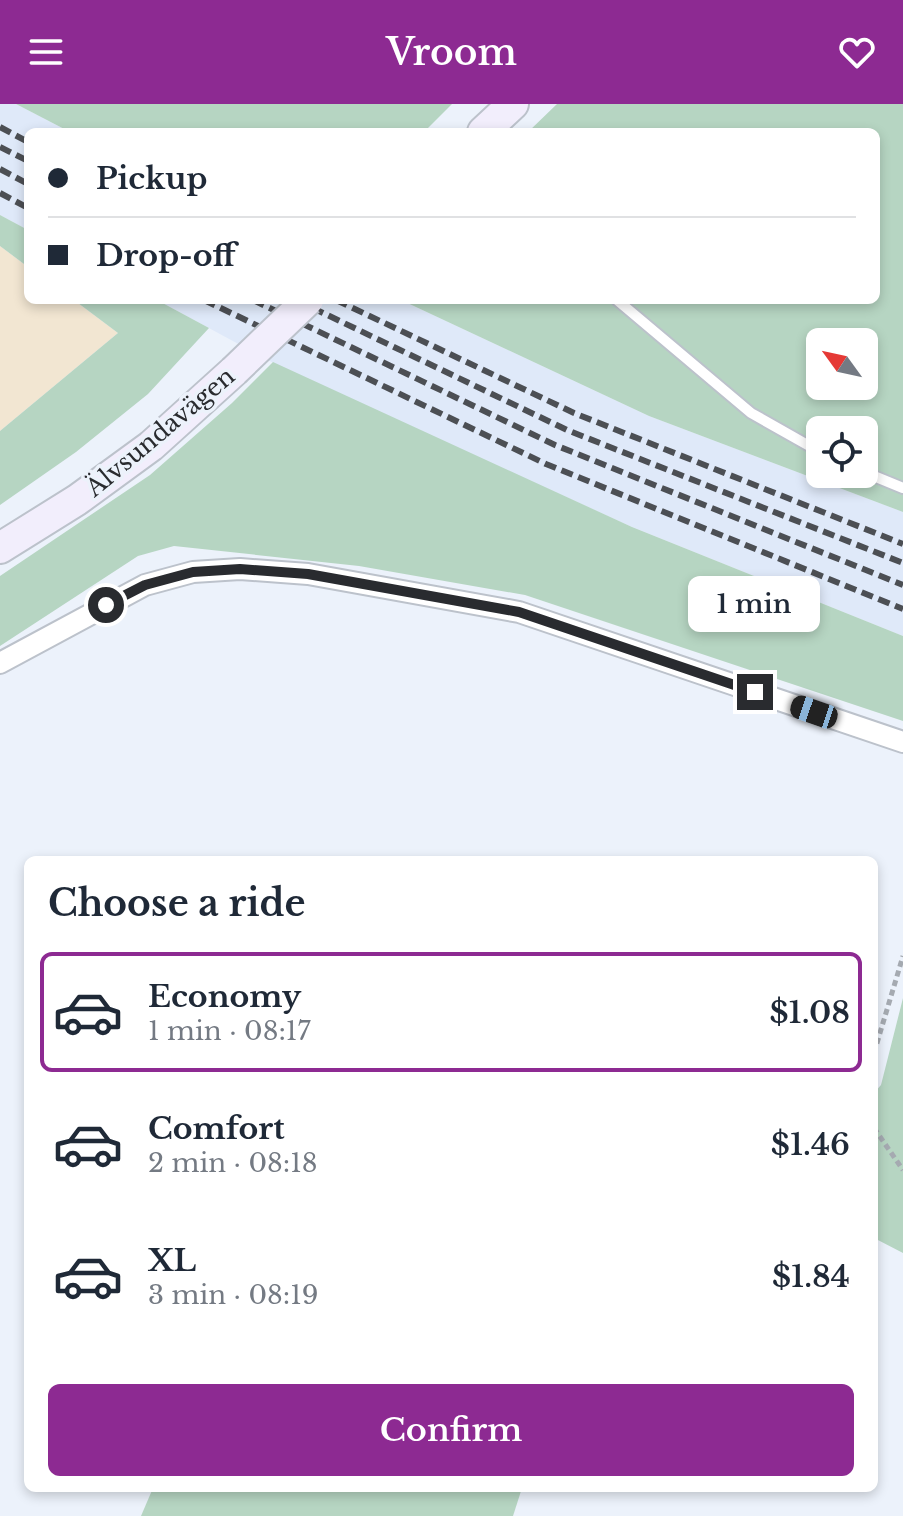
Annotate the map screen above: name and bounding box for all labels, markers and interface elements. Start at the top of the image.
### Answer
icon: menu [24,30,68,74]
text: Vroom [386,30,517,75]
icon: heart [835,30,879,74]
text: Pickup [96,160,207,197]
text: Drop-off [96,237,236,274]
north arrow [806,328,878,400]
map controls [806,328,878,488]
street label: Älvsundavägen [79,361,240,503]
button: locate [806,416,878,488]
callout: 1 min [689,576,821,632]
route start [88,587,124,623]
text: 1 min [717,588,791,620]
route end [737,674,773,710]
car [787,693,841,731]
text: Choose a ride [48,881,305,926]
icon: car [52,976,124,1048]
text: Economy [148,978,301,1015]
text: $1.08 [769,994,850,1031]
text: 1 min · 08:17 [148,1015,310,1047]
icon: car [52,1108,124,1180]
text: Comfort [148,1110,285,1147]
text: $1.46 [771,1126,850,1163]
text: 2 min · 08:18 [148,1147,318,1179]
icon: car [52,1240,124,1312]
text: XL [148,1242,196,1279]
text: $1.84 [772,1258,850,1295]
text: 3 min · 08:19 [148,1279,319,1311]
button: Confirm [48,1384,854,1476]

